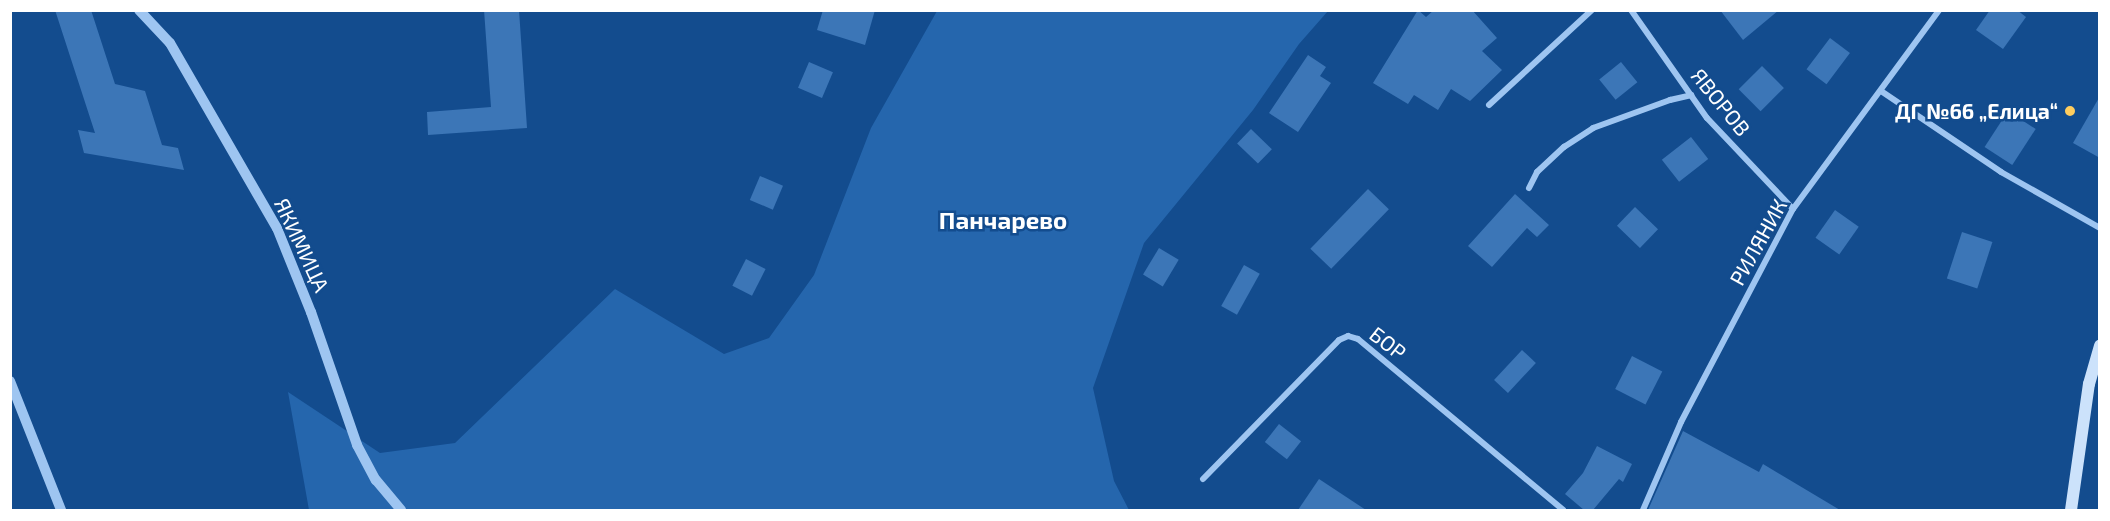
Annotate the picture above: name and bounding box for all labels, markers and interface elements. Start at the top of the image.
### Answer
street label: ЯВОРОВ [1686,63,1756,141]
place label: ДГ №66 „Елица“ [1895,98,2058,124]
marker: ДГ №66 „Елица“ [2063,104,2077,118]
street label: ЯКИМИЦА [269,194,335,296]
street label: РИЛЯНИК [1724,195,1792,289]
district label: Панчарево [939,206,1067,234]
street label: БОР [1365,321,1411,365]

